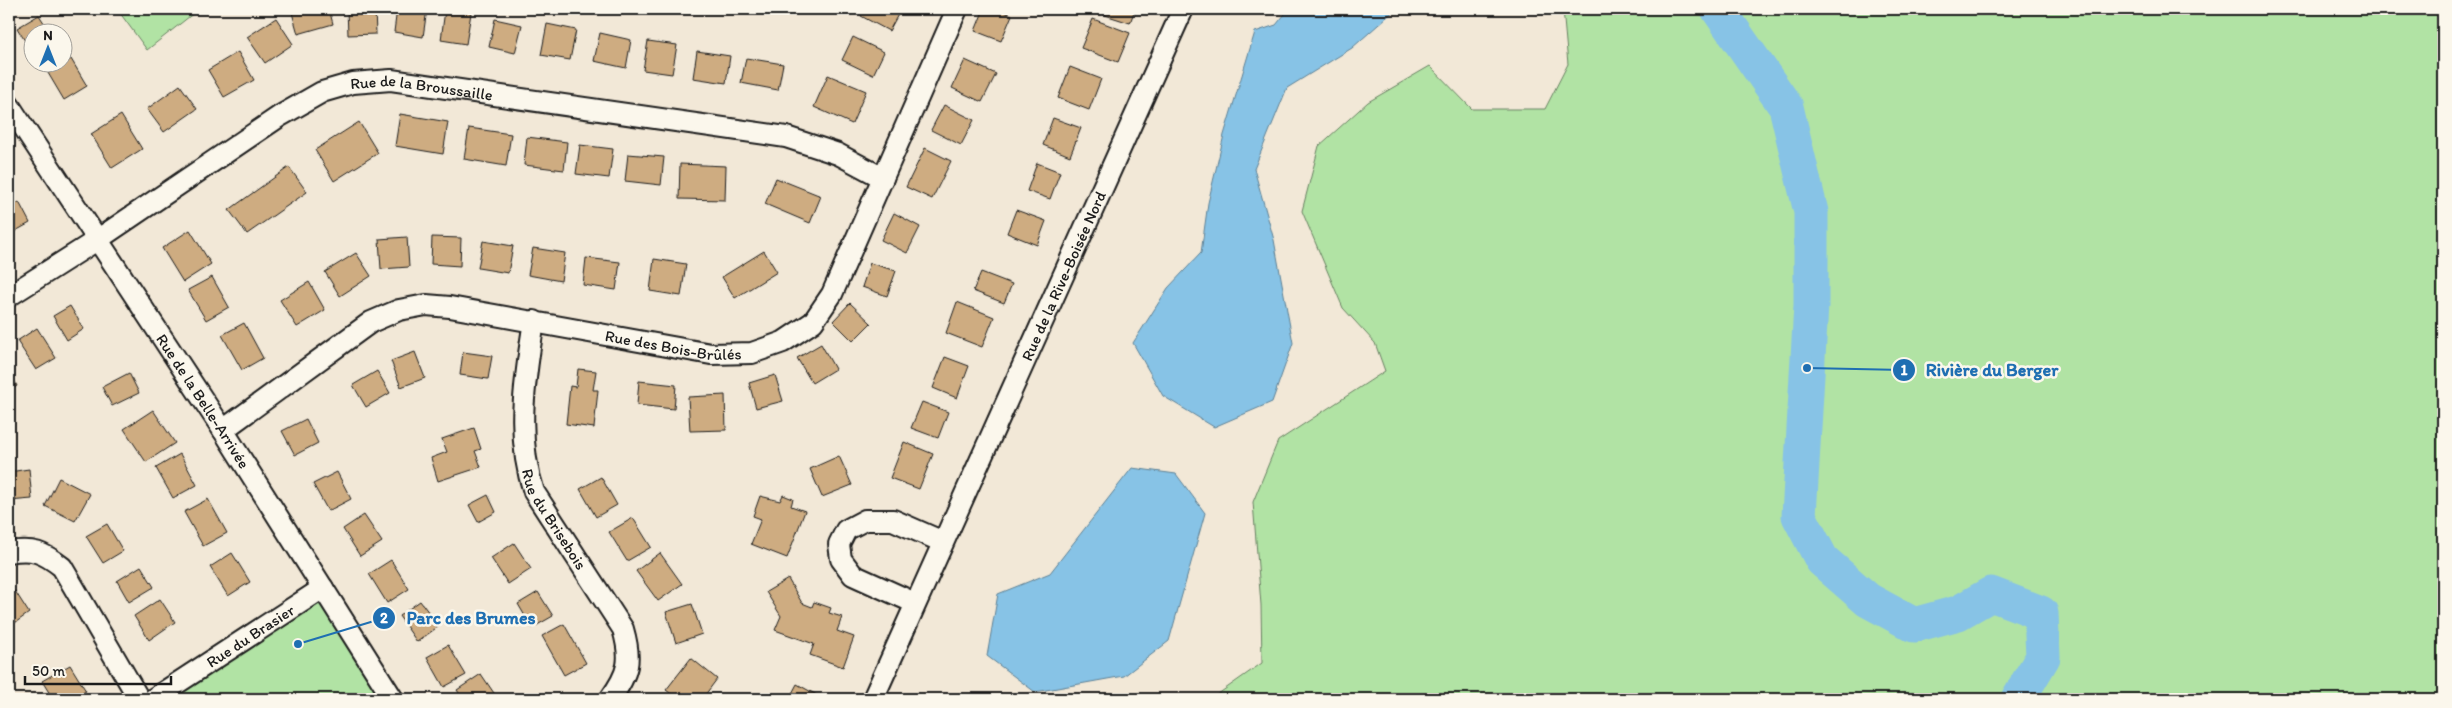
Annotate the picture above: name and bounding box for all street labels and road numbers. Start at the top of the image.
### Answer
street label: Rue de la Broussaille [349,71,494,105]
street label: Rue de la Rive-Boisée Nord [1017,188,1110,364]
street label: Rue des Bois-Brûlés [603,326,742,364]
street label: Rue de la Belle-Arrivée [152,330,254,472]
street label: Rue du Brisebois [518,467,591,573]
street label: Rue du Brasier [203,600,299,672]

